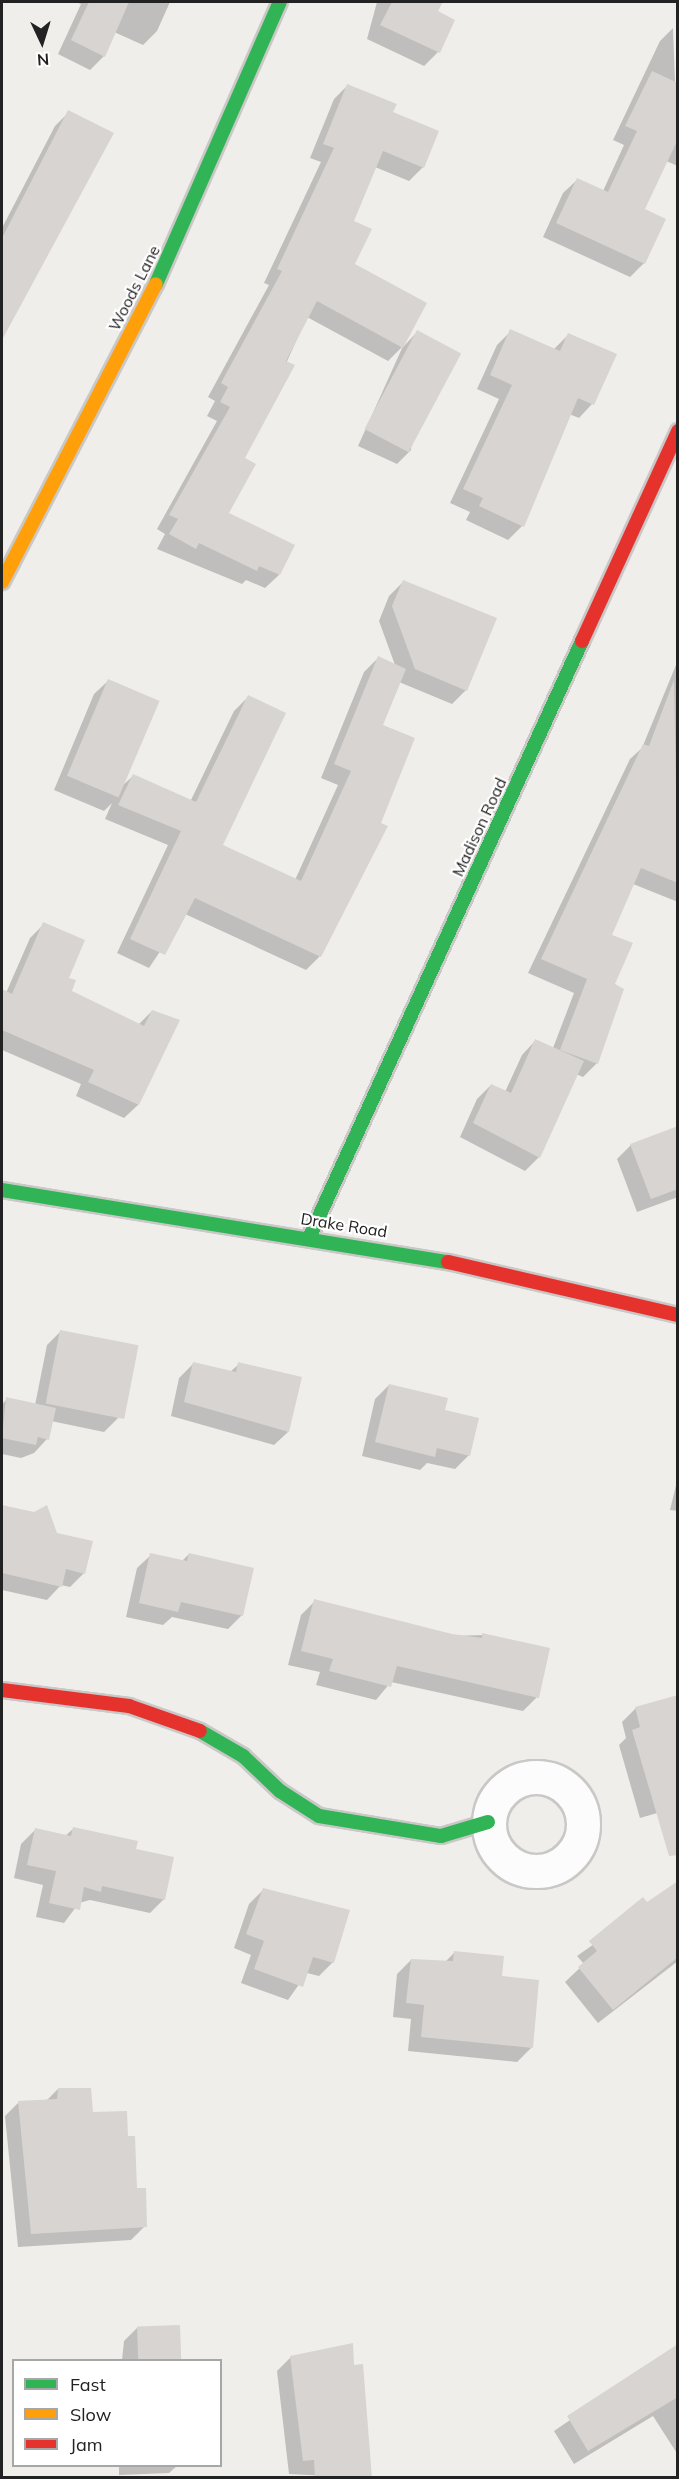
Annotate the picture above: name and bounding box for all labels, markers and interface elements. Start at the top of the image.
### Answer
north arrow [12,12,72,72]
text: N [37,50,50,70]
street label: Woods Lane [104,242,164,334]
street label: Madison Road [448,775,510,879]
street label: Drake Road [299,1209,389,1241]
legend [12,2359,222,2467]
text: Fast [70,2373,106,2396]
text: Slow [70,2403,111,2426]
text: Jam [70,2433,103,2456]

